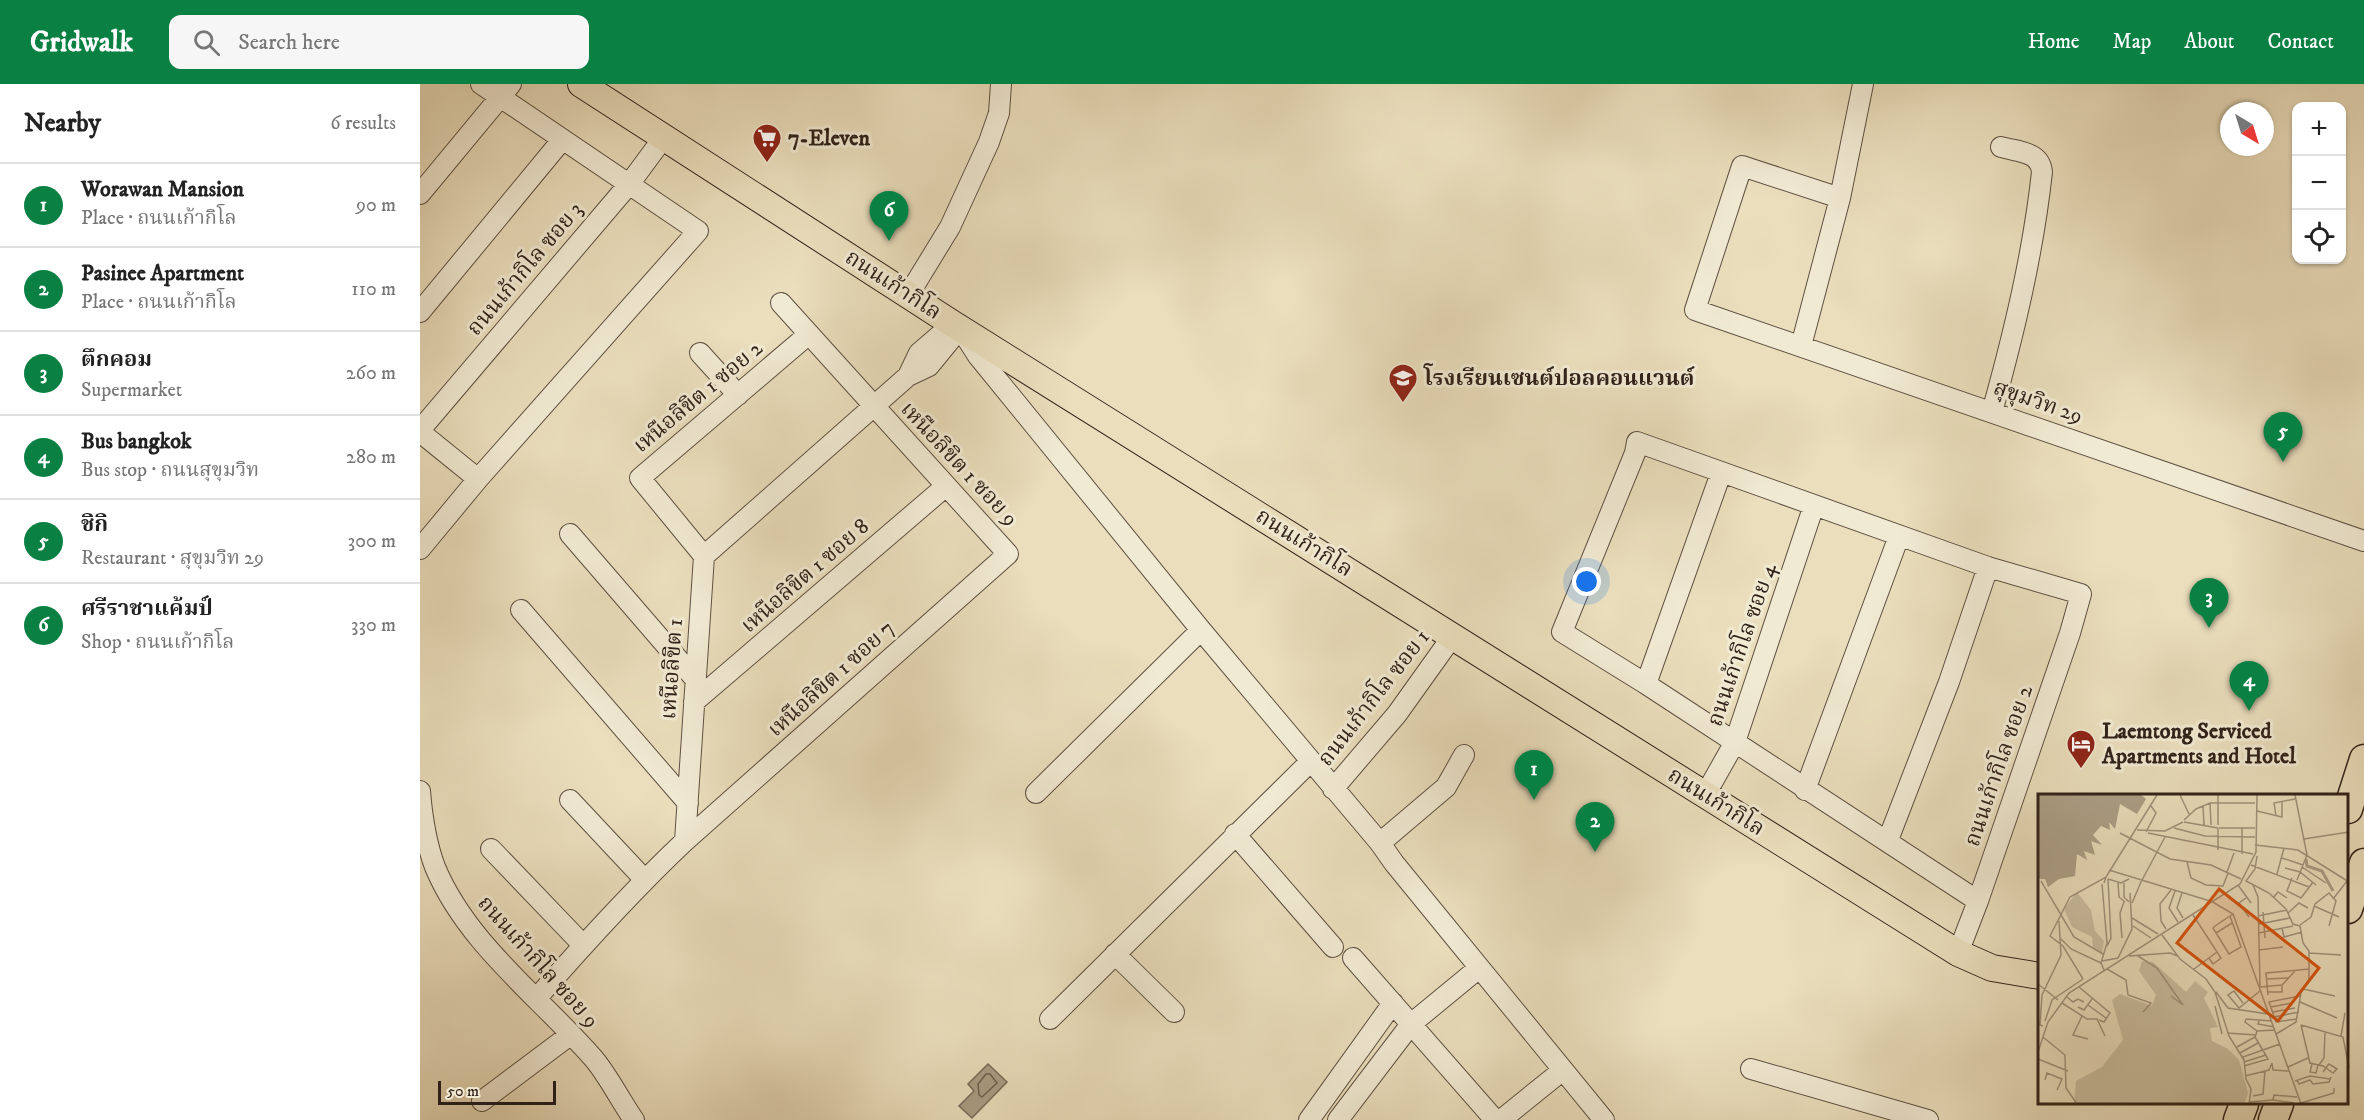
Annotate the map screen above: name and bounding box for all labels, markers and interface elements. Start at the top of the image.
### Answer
search box [169,15,589,69]
text: Gridwalk [30,25,133,60]
icon: search [190,26,223,59]
text: Search here [238,29,340,56]
text: Home [2028,29,2080,55]
text: Map [2113,29,2151,55]
text: About [2184,29,2235,55]
text: Contact [2268,29,2334,55]
north arrow [2220,102,2274,156]
map controls [2292,102,2346,264]
button: + [2292,102,2346,156]
text: Nearby [24,107,101,140]
text: 6 results [330,111,396,136]
supermarket icon: 7-Eleven [751,122,783,164]
place label: 7-Eleven [788,125,870,152]
button: − [2292,156,2346,210]
text: Worawan Mansion [81,176,244,203]
pin: 6 [870,192,908,241]
text: 1 [40,193,47,218]
text: 90 m [356,193,396,218]
street label: ถนนเก้ากิโล ซอย 3 [460,195,589,341]
text: Place · ถนนเก้ากิโล [81,206,237,231]
button: locate [2292,210,2346,264]
street label: ถนนเก้ากิโล [840,242,947,326]
text: Pasinee Apartment [81,260,244,287]
text: 2 [39,277,48,302]
text: 110 m [351,277,396,302]
text: Place · ถนนเก้ากิโล [81,290,237,315]
street label: เหนือลิขิต 1 ซอย 2 [628,335,768,459]
text: ตึกคอม [81,346,152,373]
text: 3 [40,361,47,386]
text: 260 m [346,361,396,386]
school or university icon: โรงเรียนเซนต์ปอลคอนแวนต์ [1387,362,1419,404]
place label: โรงเรียนเซนต์ปอลคอนแวนต์ [1423,363,1695,392]
street label: สุขุมวิท 29 [1990,374,2086,430]
text: Supermarket [81,378,182,403]
street label: เหนือลิขิต 1 ซอย 9 [894,396,1024,532]
pin: 5 [2264,412,2302,462]
text: Bus bangkok [81,428,192,455]
text: 4 [38,445,49,470]
text: 280 m [346,445,396,470]
text: Bus stop · ถนนสุขุมวิท [81,458,259,483]
street label: ถนนเก้ากิโล [1251,501,1359,583]
text: ชิกิ [81,511,108,538]
street label: เหนือลิขิต 1 ซอย 8 [735,513,875,639]
text: 5 [39,529,48,554]
text: 300 m [348,529,396,554]
text: Restaurant · สุขุมวิท 29 [81,546,264,571]
street label: ถนนเก้ากิโล ซอย 4 [1700,558,1783,730]
your location [1572,567,1601,596]
pin: 3 [2190,578,2228,628]
text: ศรีราชาแค้มป์ [81,595,213,622]
text: 6 [38,613,49,638]
text: 330 m [351,613,396,638]
street label: เหนือลิขิต 1 ซอย 7 [762,615,900,743]
street label: เหนือลิขิต 1 [655,618,689,720]
street label: ถนนเก้ากิโล ซอย 1 [1311,623,1436,772]
text: Shop · ถนนเก้ากิโล [81,630,234,655]
pin: 4 [2230,662,2268,711]
street label: ถนนเก้ากิโล ซอย 2 [1957,681,2039,850]
place label: Laemtong Serviced Apartments and Hotel [2101,718,2296,770]
hotel icon: Laemtong Serviced Apartments and Hotel [2065,728,2097,770]
pin: 1 [1514,750,1554,800]
street label: ถนนเก้ากิโล [1663,760,1771,842]
inset map [2038,794,2349,1105]
pin: 2 [1576,802,1614,852]
street label: ถนนเก้ากิโล ซอย 9 [471,889,606,1034]
scale bar [438,1078,556,1106]
text: 50 m [447,1081,479,1101]

